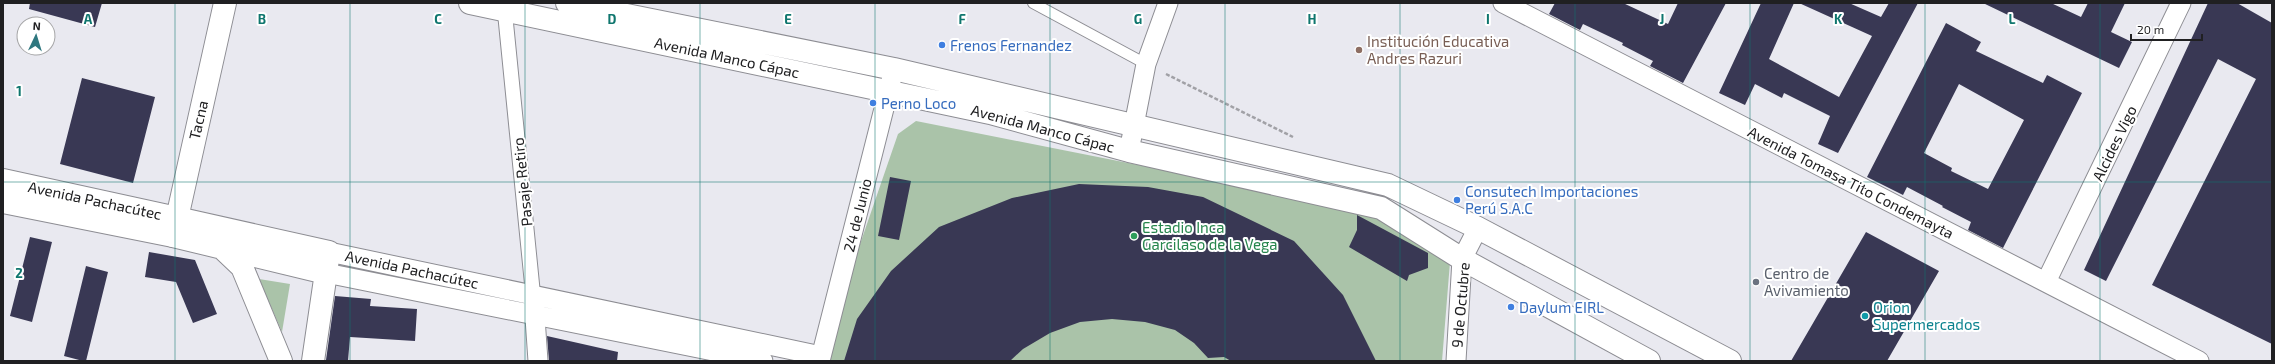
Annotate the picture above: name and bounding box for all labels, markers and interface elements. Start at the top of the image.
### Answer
text: A [84,11,93,27]
text: B [258,11,266,27]
text: C [434,11,442,27]
text: D [608,11,617,27]
text: E [784,11,792,27]
text: F [958,11,966,27]
text: G [1134,11,1142,27]
text: H [1308,11,1317,27]
text: I [1486,11,1490,27]
text: J [1660,11,1664,27]
text: K [1834,11,1843,27]
text: L [2009,11,2016,27]
north arrow [16,16,56,56]
scale bar [2131,16,2202,42]
text: N [32,19,41,32]
text: 20 m [2137,22,2164,36]
place label: Institución Educativa Andres Razuri [1367,32,1509,67]
street label: Avenida Manco Cápac [653,33,801,81]
place label: Frenos Fernandez [950,36,1072,54]
marker: Frenos Fernandez [937,40,947,50]
marker: Institución Educativa Andres Razuri [1354,45,1364,55]
text: 1 [16,83,22,99]
place label: Perno Loco [881,94,956,112]
marker: Perno Loco [868,98,878,108]
street label: Tacna [185,99,211,141]
street label: Avenida Manco Cápac [969,100,1117,156]
street label: Alcides Vigo [2088,102,2140,184]
street label: Avenida Tomasa Tito Condemayta [1745,122,1957,242]
street label: Pasaje Retiro [508,137,537,227]
street label: 24 de Junio [839,176,875,254]
street label: Avenida Pachacútec [27,177,163,223]
place label: Consutech Importaciones Perú S.A.C [1465,182,1638,217]
marker: Consutech Importaciones Perú S.A.C [1452,195,1462,205]
place label: Estadio Inca Garcilaso de la Vega [1142,218,1278,253]
marker: Estadio Inca Garcilaso de la Vega [1129,231,1139,241]
street label: Avenida Pachacútec [344,246,480,292]
street label: 9 de Octubre [1447,261,1473,349]
place label: Centro de Avivamiento [1764,264,1849,299]
text: 2 [15,265,23,281]
marker: Centro de Avivamiento [1751,277,1761,287]
place label: Daylum EIRL [1519,298,1604,316]
place label: Orion Supermercados [1873,298,1980,333]
marker: Daylum EIRL [1506,302,1516,312]
marker: Orion Supermercados [1860,311,1870,321]

